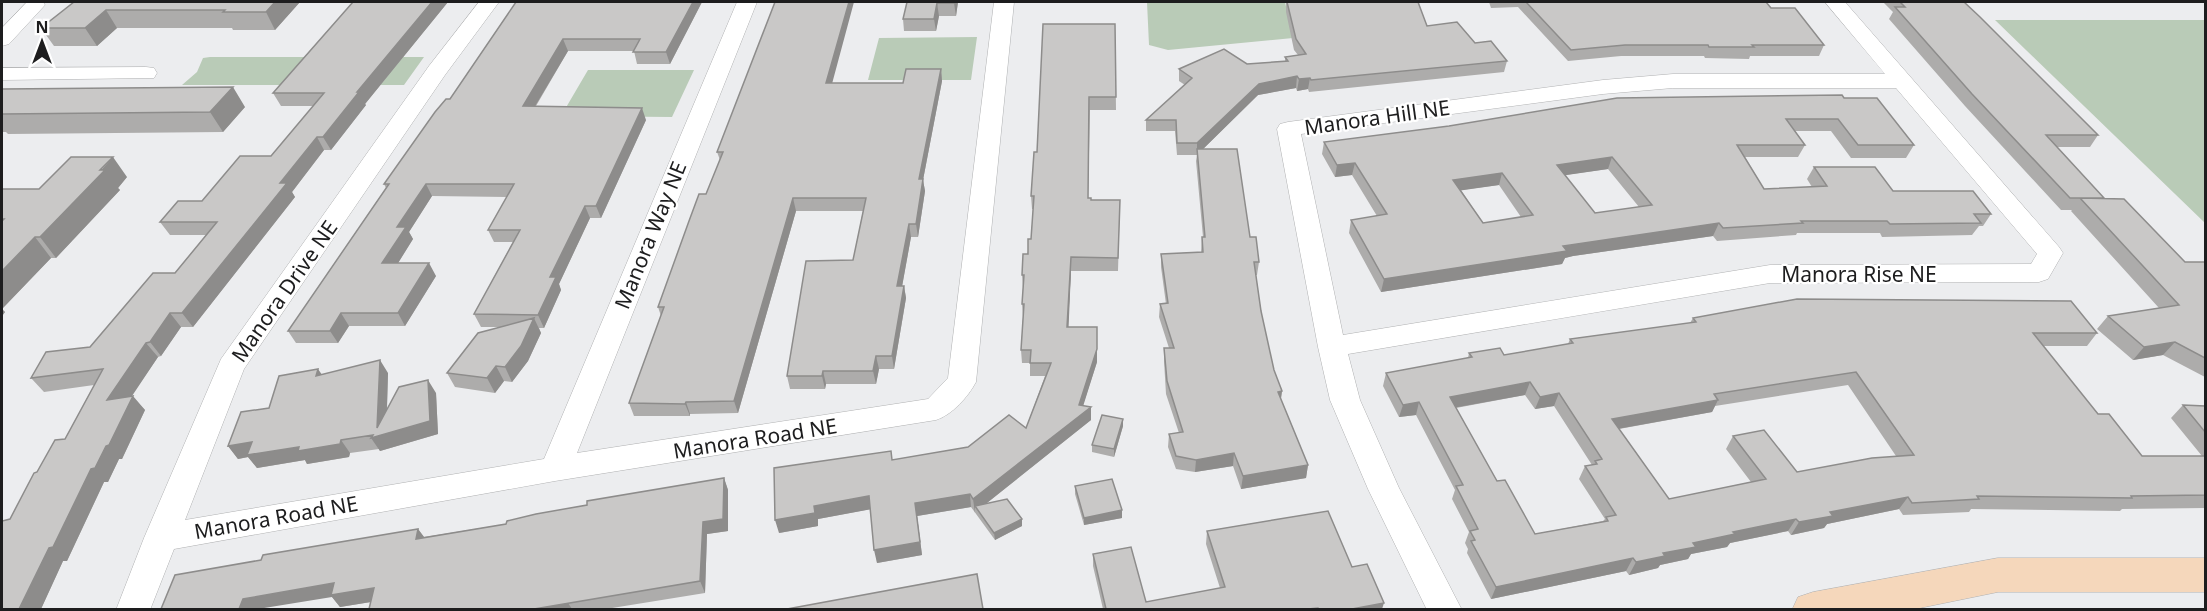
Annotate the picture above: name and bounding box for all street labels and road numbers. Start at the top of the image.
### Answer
street label: Manora Hill NE [1302,93,1452,141]
street label: Manora Way NE [608,157,692,313]
street label: Manora Drive NE [225,215,343,367]
street label: Manora Rise NE [1781,260,1937,288]
street label: Manora Road NE [671,411,839,465]
street label: Manora Road NE [192,489,360,545]

